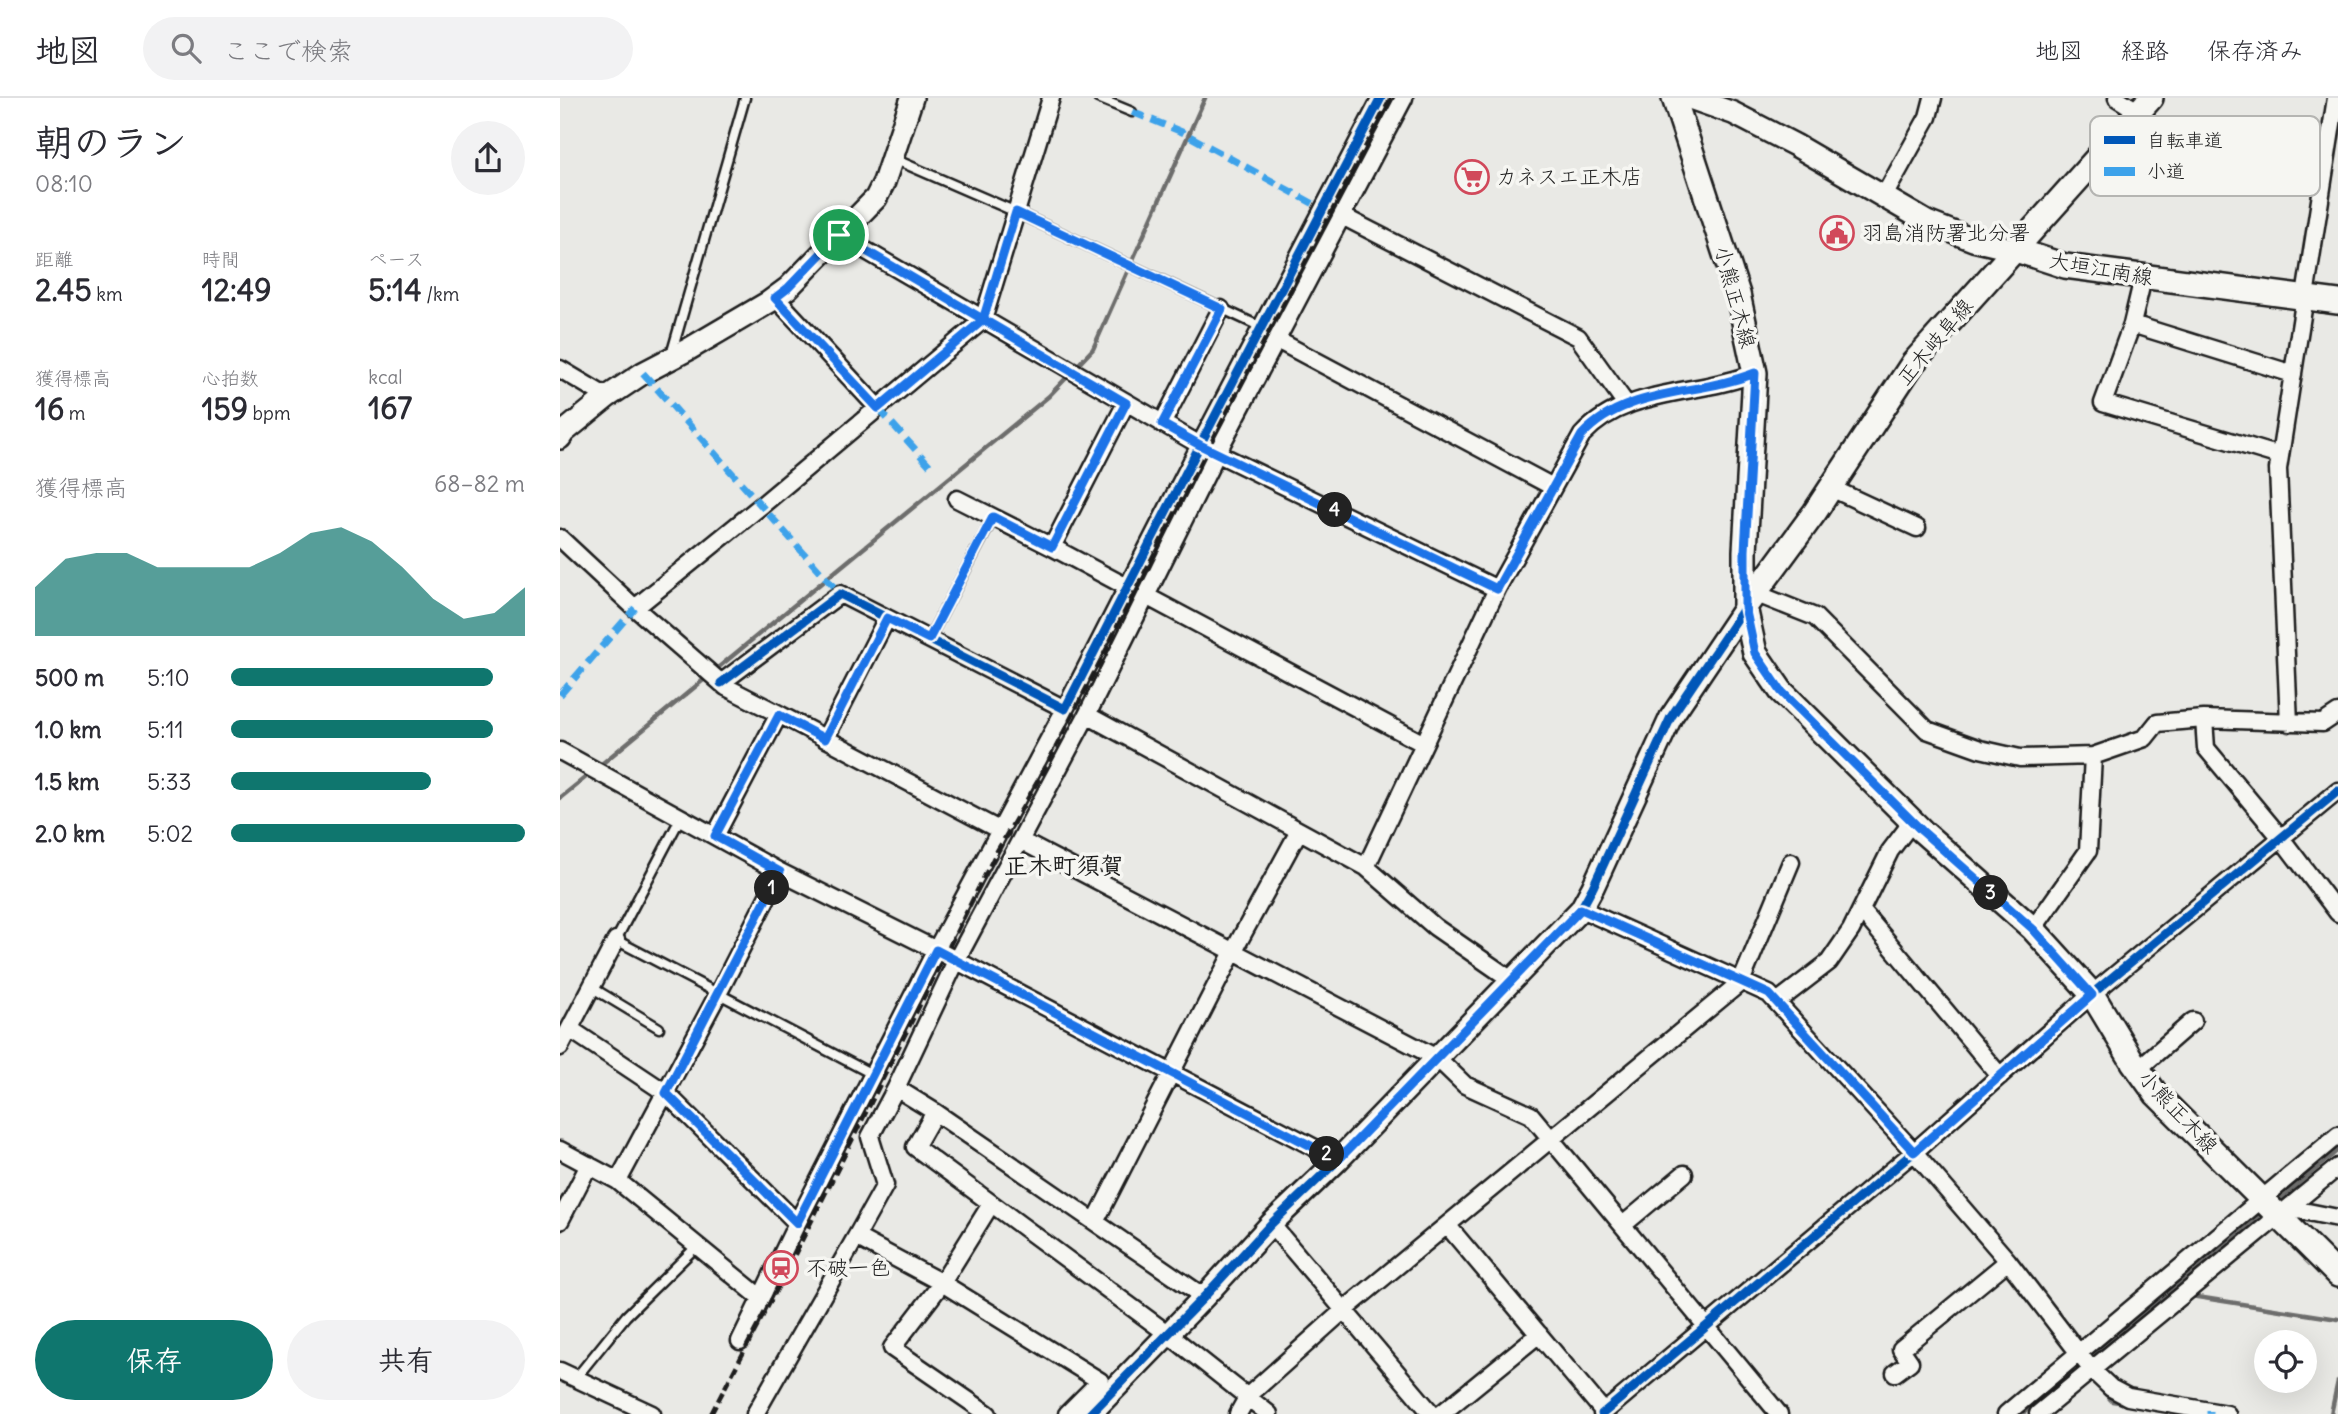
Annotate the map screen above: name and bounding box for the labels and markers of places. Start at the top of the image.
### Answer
supermarket icon: カネスエ正木店 [1453,158,1491,196]
place label: カネスエ正木店 [1496,163,1642,190]
pin [809,205,869,265]
public building icon: 羽島消防署北分署 [1818,214,1856,252]
place label: 羽島消防署北分署 [1862,219,2030,246]
pin: 4 [1318,492,1352,528]
pin: 1 [754,870,790,906]
pin: 3 [1974,876,2008,910]
pin: 2 [1310,1136,1344,1172]
station icon: 不破一色 [762,1249,800,1287]
place label: 不破一色 [806,1254,890,1281]

